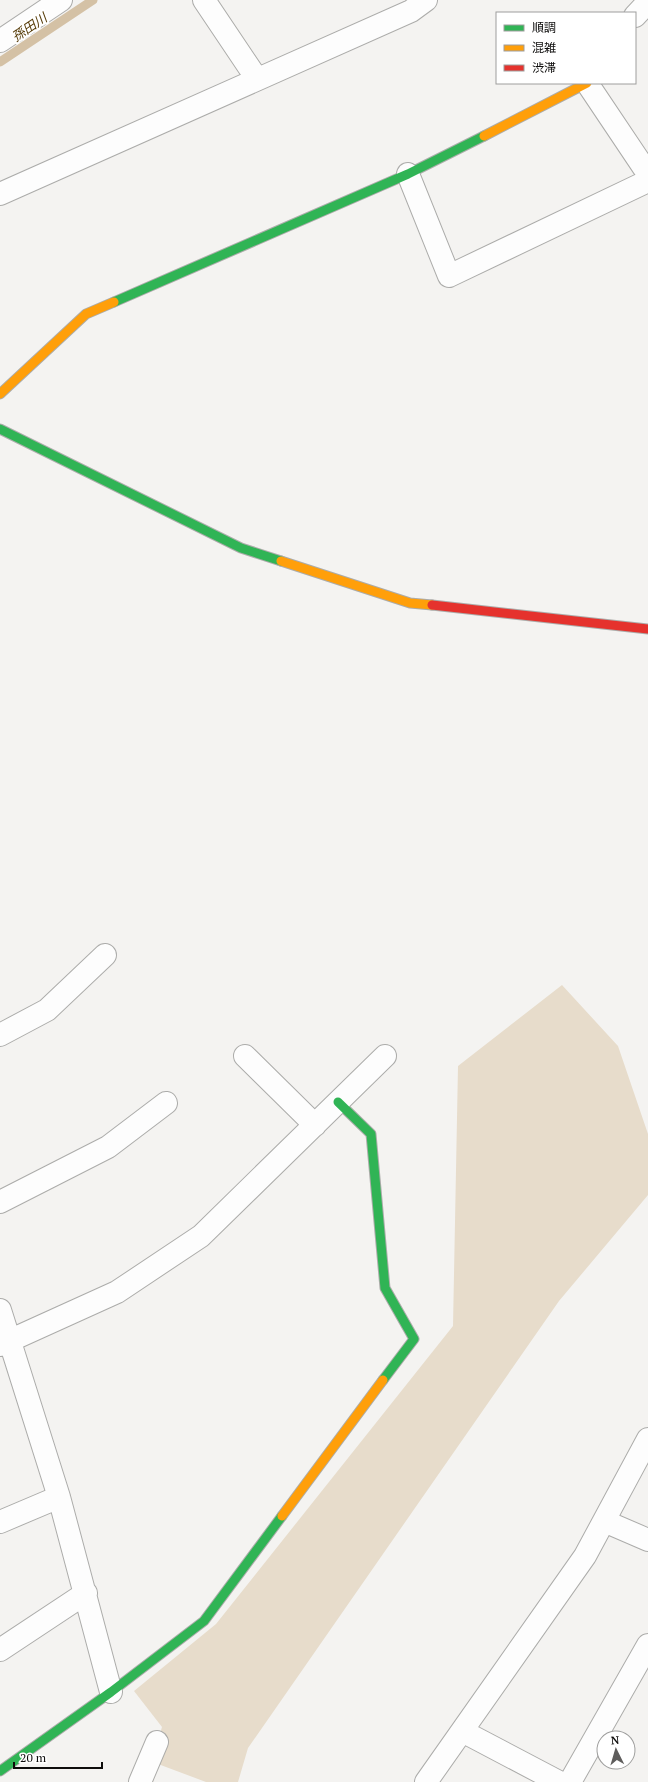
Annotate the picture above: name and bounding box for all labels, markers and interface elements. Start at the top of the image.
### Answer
water label: 孫田川 [8,8,52,45]
legend [496,12,636,84]
text: 順調 [532,20,556,35]
text: 混雑 [532,40,556,55]
text: 渋滞 [532,60,556,75]
north arrow [596,1730,636,1770]
text: N [610,1733,621,1747]
scale bar [14,1744,102,1770]
text: 20 m [20,1750,47,1765]

